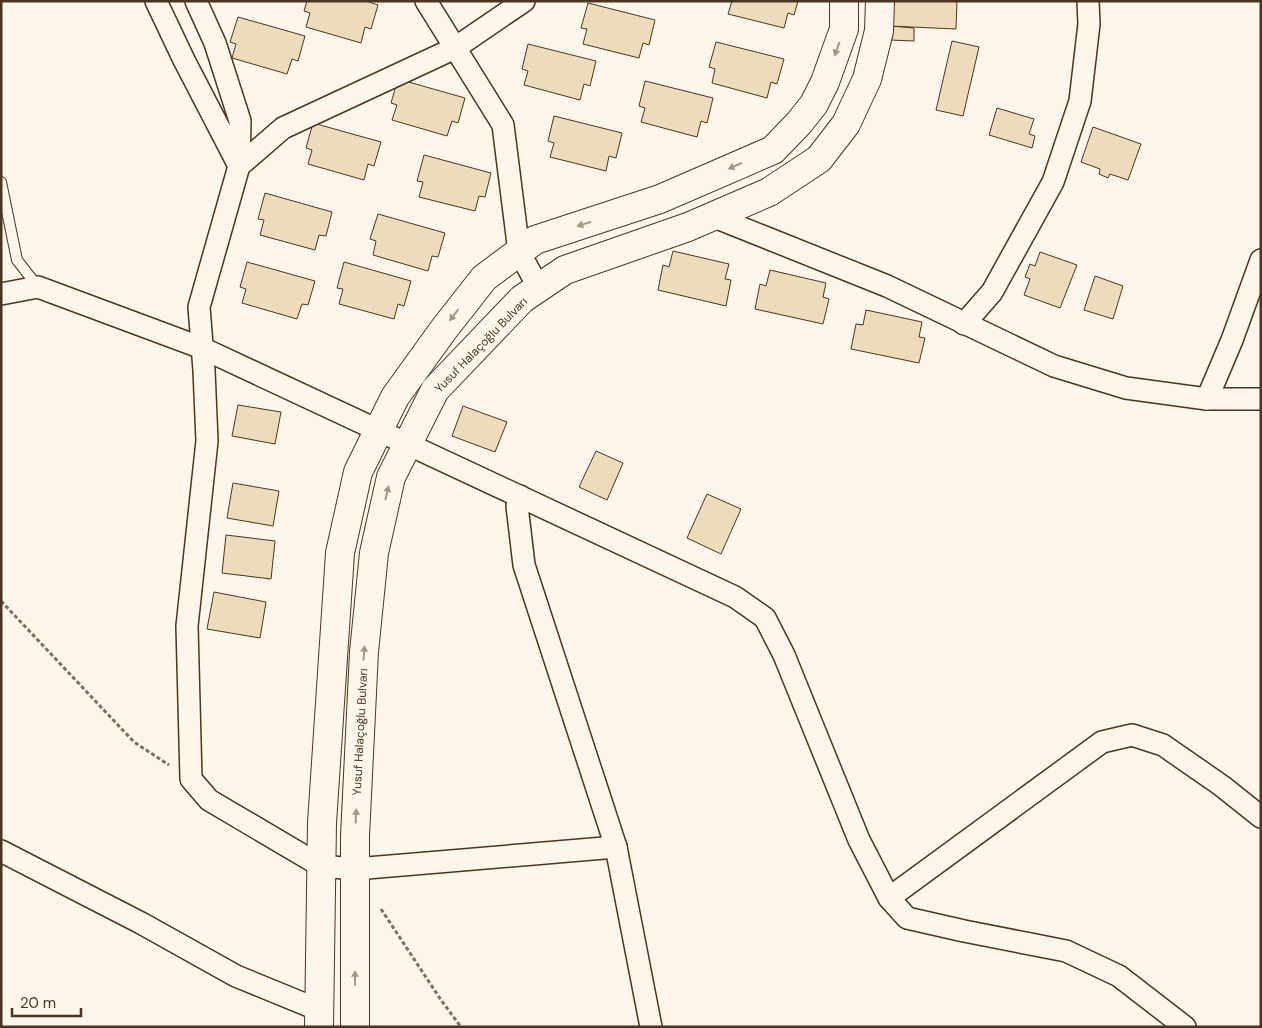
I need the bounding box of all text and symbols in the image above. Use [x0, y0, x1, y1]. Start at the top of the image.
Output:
one-way arrow [833, 42, 841, 57]
one-way arrow [728, 163, 742, 171]
one-way arrow [576, 221, 591, 228]
street label: Yusuf Halaçoğlu Bulvarı [431, 294, 531, 396]
one-way arrow [449, 308, 460, 321]
one-way arrow [383, 485, 391, 500]
one-way arrow [360, 645, 368, 661]
street label: Yusuf Halaçoğlu Bulvarı [349, 668, 371, 796]
one-way arrow [352, 807, 360, 823]
one-way arrow [351, 970, 359, 986]
scale bar [12, 986, 81, 1018]
text: 20 m [20, 993, 56, 1013]

